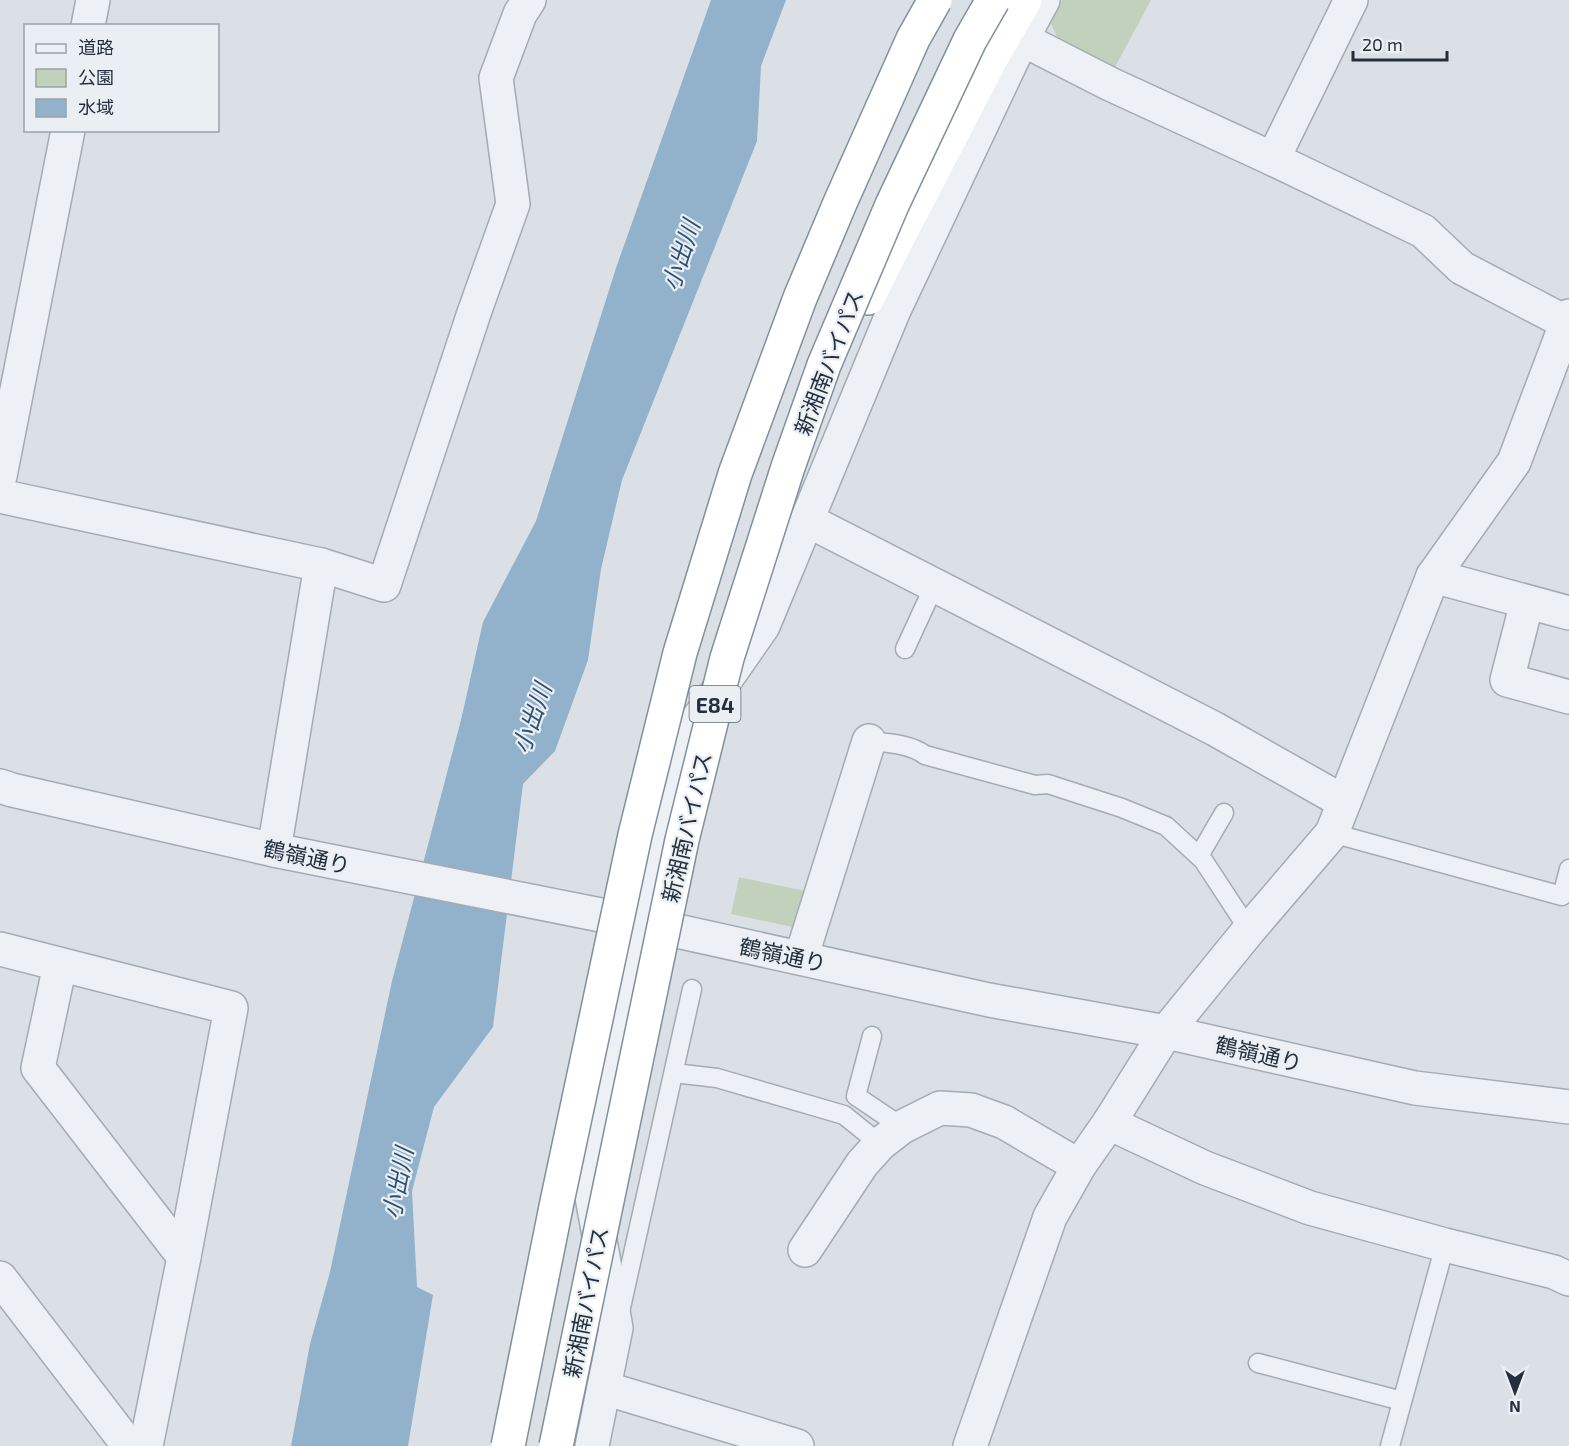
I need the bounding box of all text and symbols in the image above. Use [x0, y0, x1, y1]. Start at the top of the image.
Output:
legend [24, 24, 219, 132]
scale bar [1353, 24, 1448, 62]
text: 20 m [1362, 33, 1403, 55]
text: 道路 [78, 36, 114, 58]
text: 公園 [78, 66, 114, 88]
text: 水域 [78, 96, 114, 118]
water label: 小出川 [655, 213, 706, 294]
street label: 新湘南バイパス [788, 286, 868, 438]
water label: 小出川 [506, 676, 557, 757]
road number: E84 [690, 686, 740, 722]
street label: 新湘南バイパス [656, 749, 716, 905]
street label: 鶴嶺通り [261, 834, 353, 878]
street label: 鶴嶺通り [737, 932, 829, 976]
street label: 鶴嶺通り [1213, 1030, 1305, 1076]
water label: 小出川 [376, 1142, 419, 1221]
street label: 新湘南バイパス [558, 1224, 612, 1380]
north arrow [1485, 1362, 1545, 1422]
text: N [1509, 1398, 1521, 1417]

